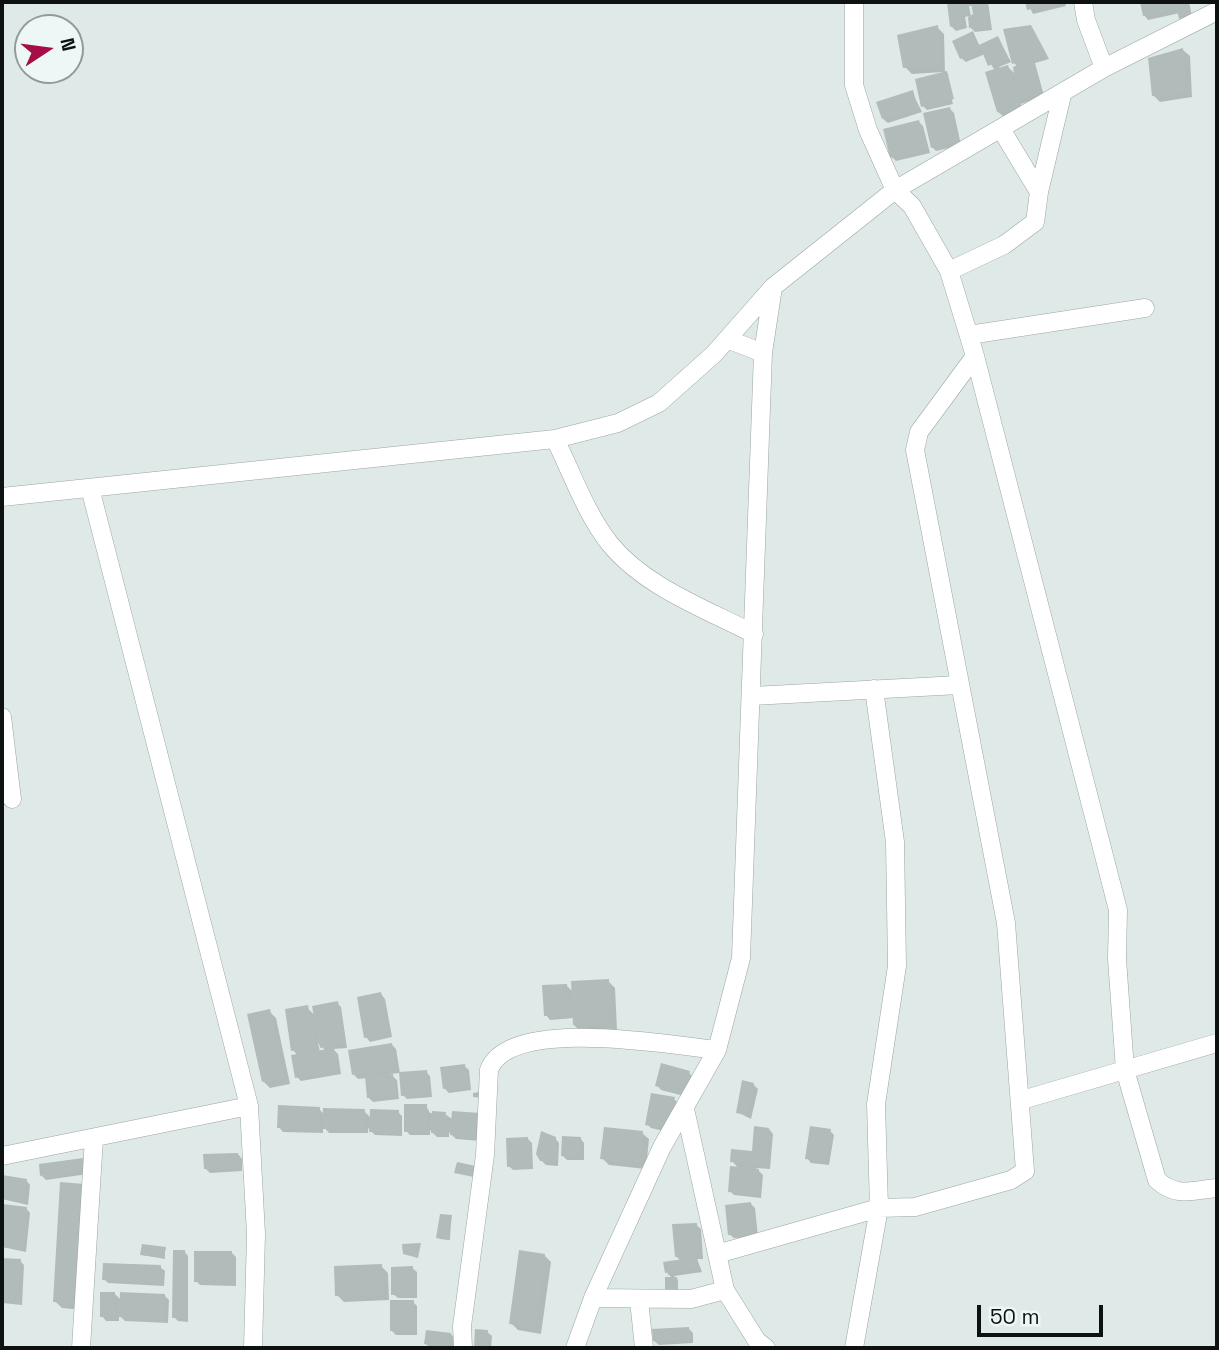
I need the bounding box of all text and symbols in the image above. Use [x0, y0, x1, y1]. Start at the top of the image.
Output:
north arrow [14, 14, 84, 84]
text: N [54, 36, 82, 54]
scale bar [981, 1290, 1107, 1334]
text: 50 m [990, 1303, 1040, 1330]

